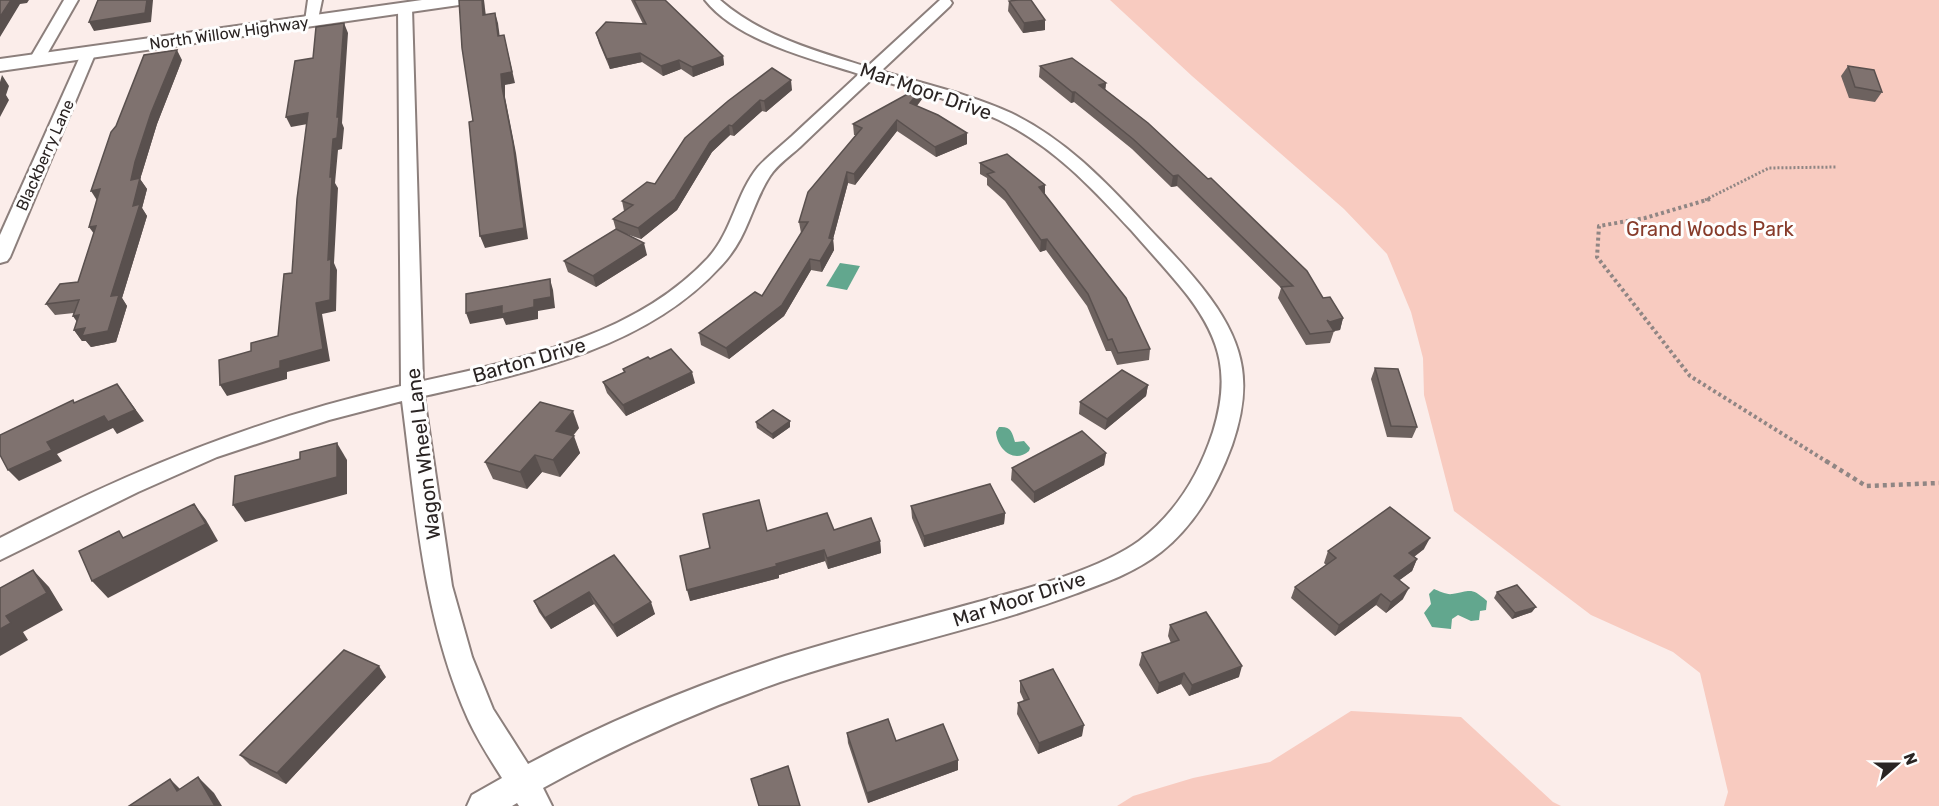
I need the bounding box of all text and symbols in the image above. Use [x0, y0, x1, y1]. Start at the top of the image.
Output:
street label: North Willow Highway [148, 12, 310, 54]
street label: Mar Moor Drive [857, 57, 995, 125]
street label: Blackberry Lane [12, 96, 78, 214]
park label: Grand Woods Park [1626, 217, 1795, 241]
street label: Barton Drive [470, 332, 588, 388]
street label: Wagon Wheel Lane [401, 367, 445, 541]
street label: Mar Moor Drive [950, 566, 1088, 632]
north arrow [1867, 734, 1927, 794]
text: N [1900, 750, 1921, 768]

